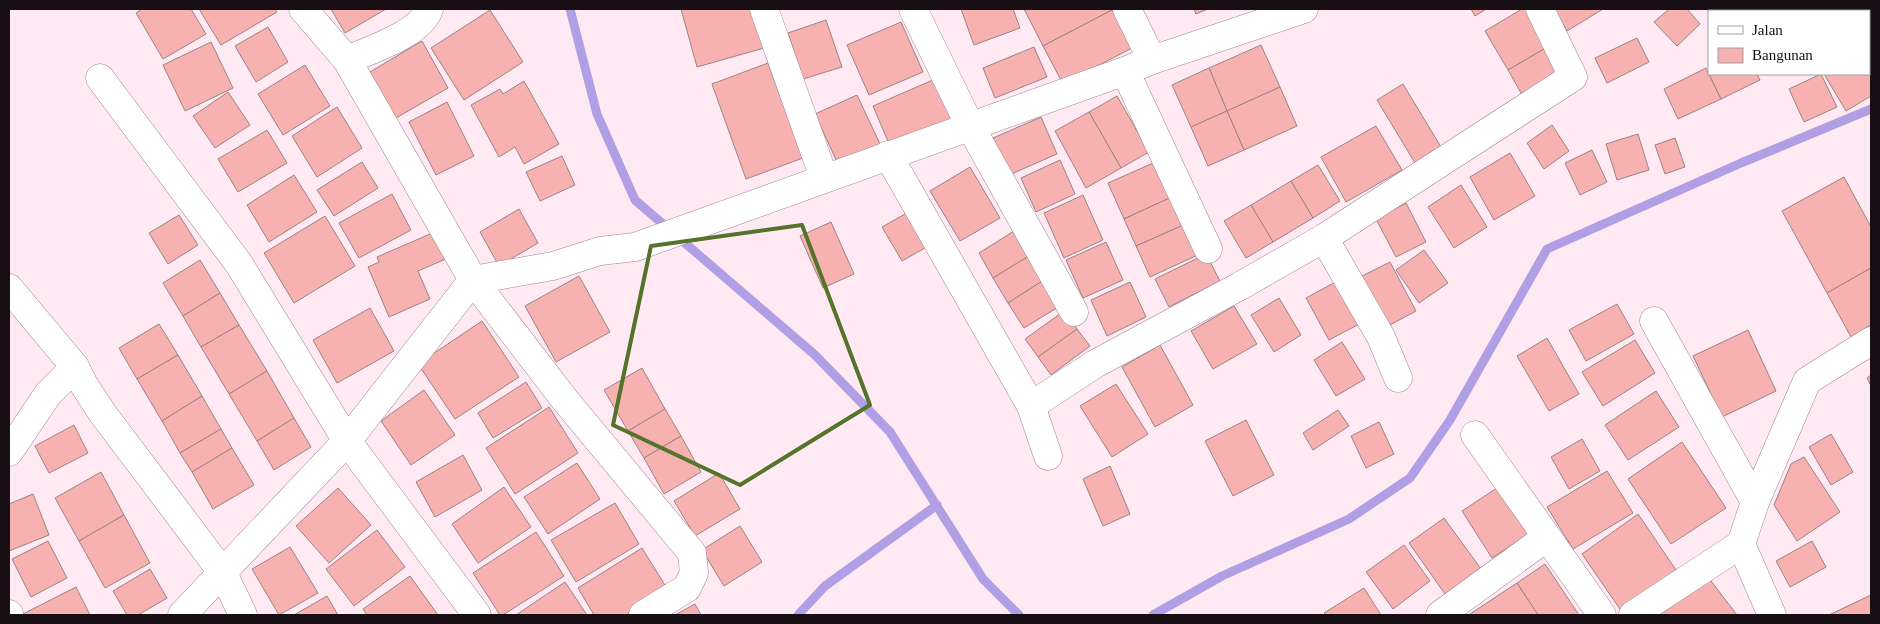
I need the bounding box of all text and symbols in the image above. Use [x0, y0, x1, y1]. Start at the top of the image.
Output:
legend [1708, 10, 1870, 75]
text: Jalan [1752, 22, 1783, 38]
text: Bangunan [1752, 47, 1813, 63]

